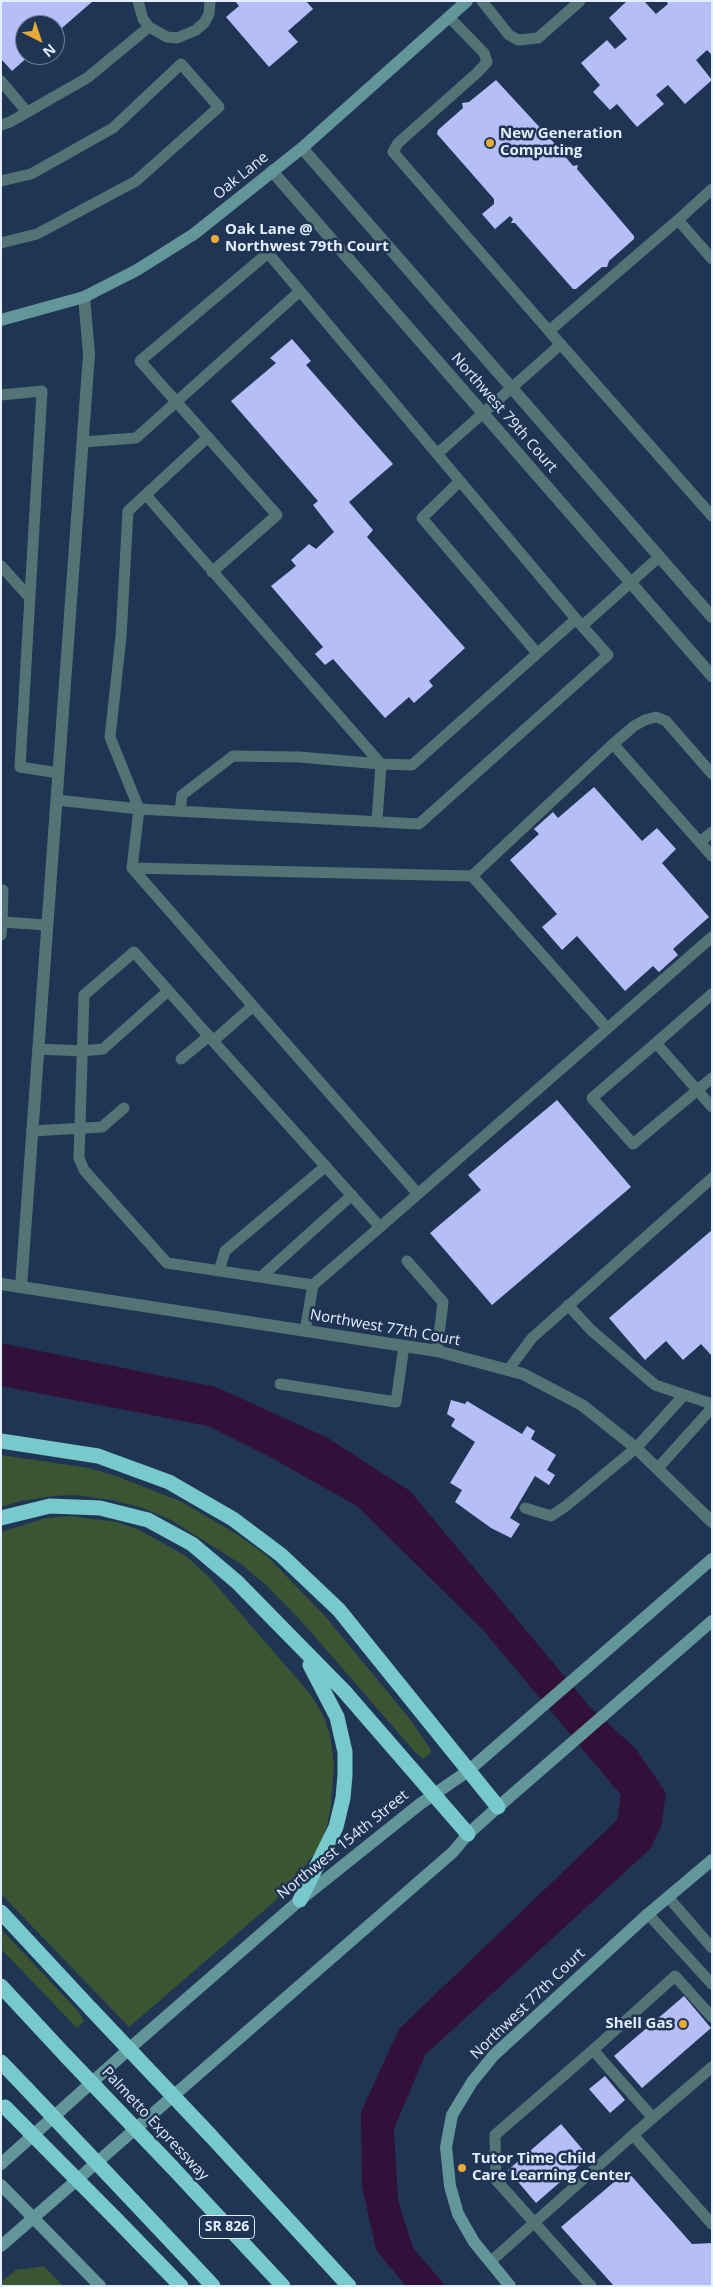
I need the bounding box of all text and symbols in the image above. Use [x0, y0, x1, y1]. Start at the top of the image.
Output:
north arrow [15, 15, 65, 65]
text: N [39, 40, 60, 62]
place label: New Generation Computing [500, 125, 622, 160]
marker: New Generation Computing [484, 137, 496, 149]
street label: Oak Lane [210, 148, 272, 204]
place label: Oak Lane @ Northwest 79th Court [225, 221, 389, 256]
marker: Oak Lane @ Northwest 79th Court [209, 233, 221, 245]
street label: Northwest 79th Court [447, 350, 561, 476]
street label: Northwest 77th Court [309, 1306, 461, 1350]
street label: Northwest 154th Street [274, 1787, 412, 1903]
street label: Northwest 77th Court [467, 1945, 589, 2063]
place label: Shell Gas [606, 2015, 673, 2033]
marker: Shell Gas [677, 2018, 689, 2030]
street label: Palmetto Expressway [98, 2063, 212, 2185]
place label: Tutor Time Child Care Learning Center [472, 2150, 631, 2185]
marker: Tutor Time Child Care Learning Center [456, 2162, 468, 2174]
road number: SR 826 [200, 2216, 254, 2238]

